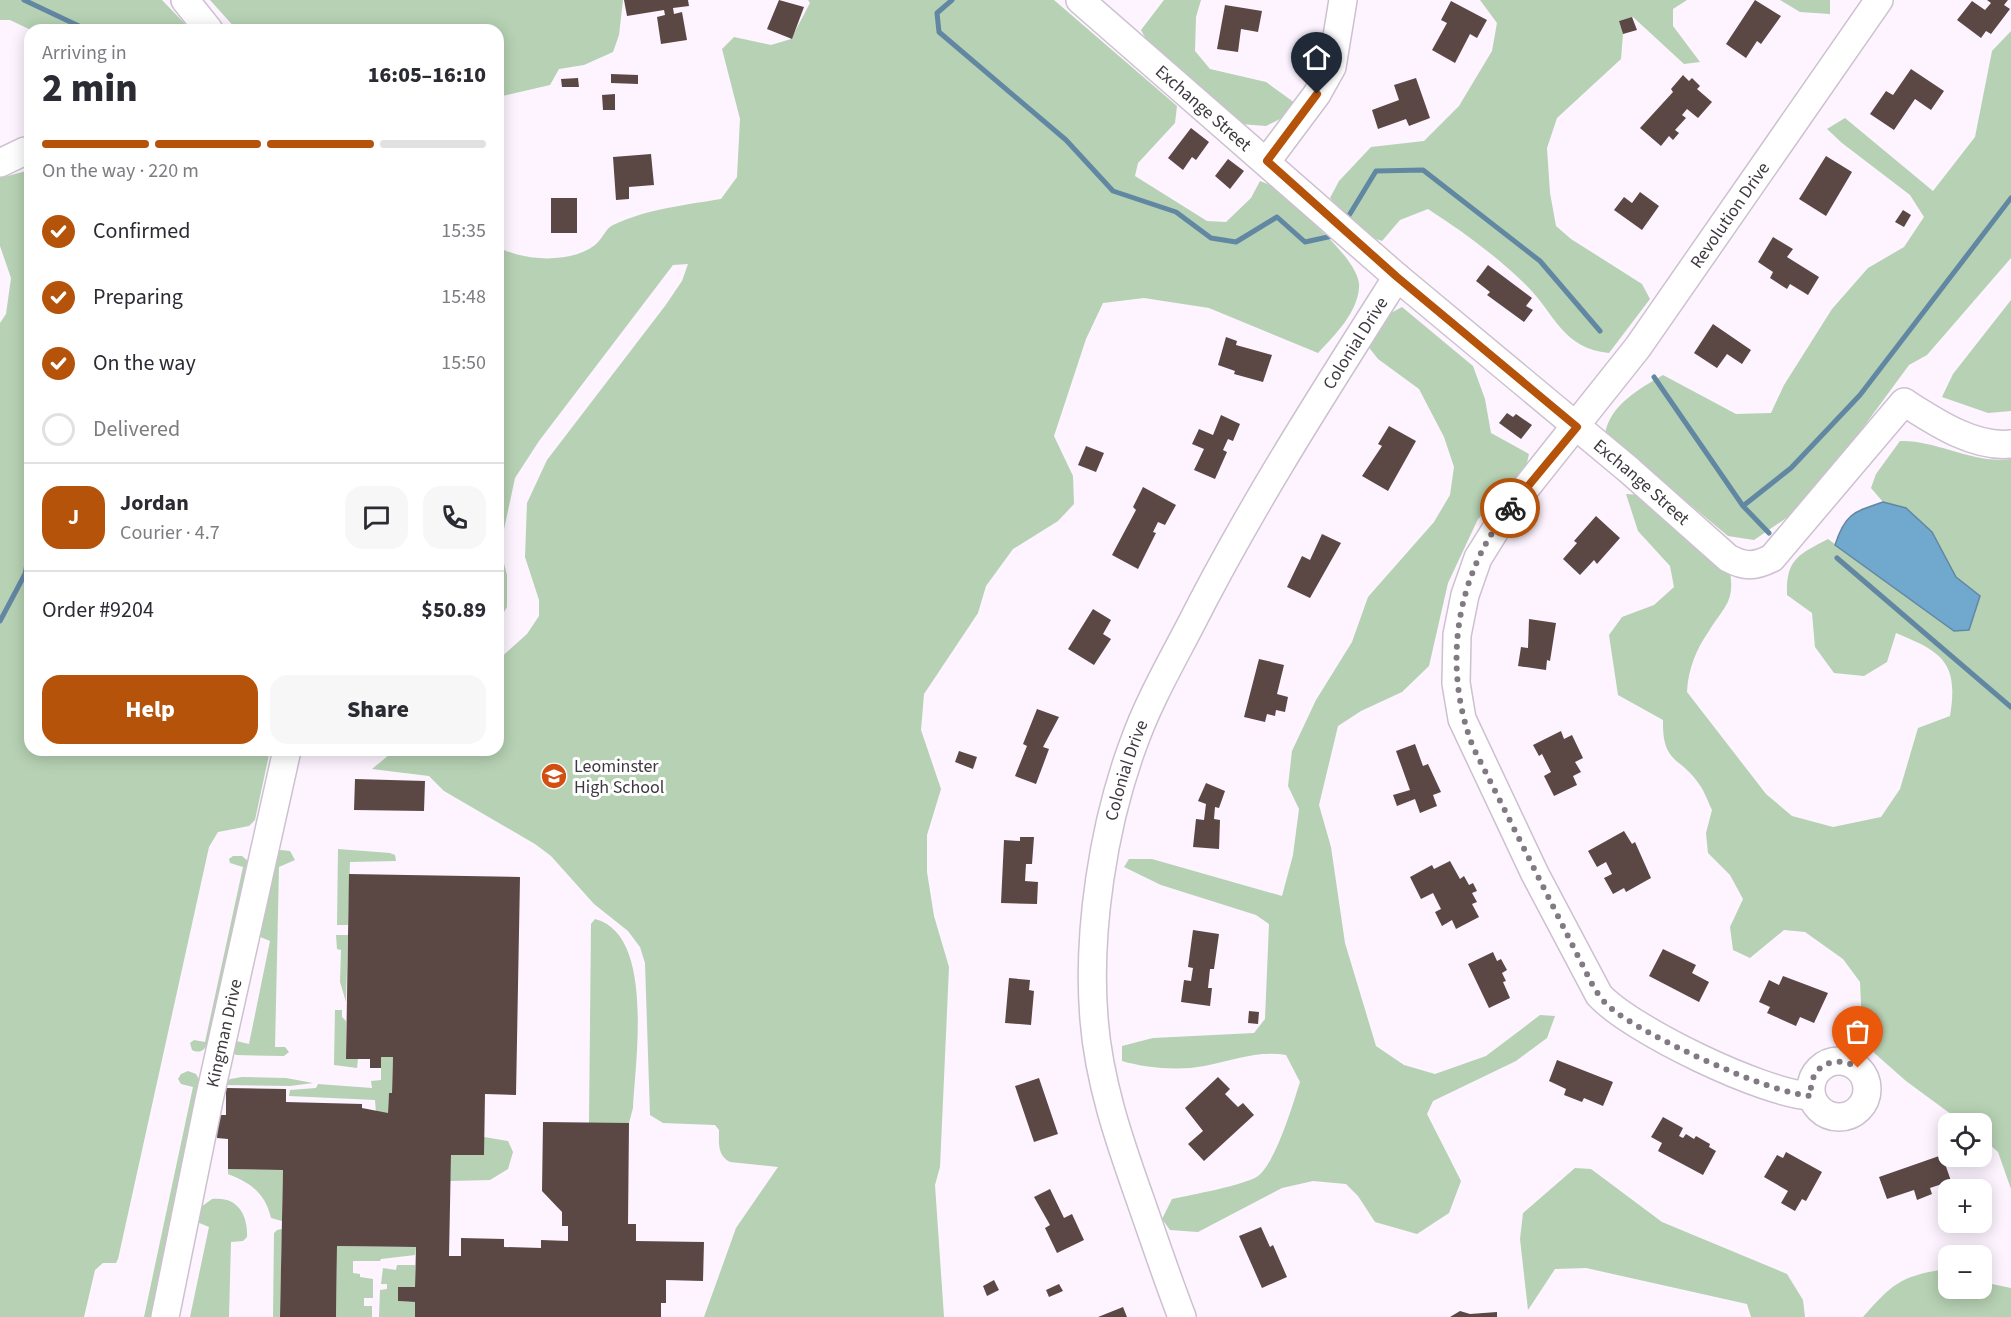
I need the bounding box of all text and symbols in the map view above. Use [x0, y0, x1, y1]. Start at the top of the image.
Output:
pin [1291, 32, 1342, 94]
text: Arriving in [42, 39, 127, 67]
icon: home [1300, 41, 1333, 74]
text: 16:05–16:10 [368, 59, 486, 91]
street label: Exchange Street [1150, 59, 1257, 157]
text: 2 min [42, 61, 138, 117]
text: On the way · 220 m [42, 157, 199, 185]
street label: Revolution Drive [1684, 157, 1775, 273]
icon: check [42, 215, 75, 248]
text: Confirmed [93, 215, 190, 247]
text: 15:35 [441, 217, 486, 245]
icon: check [42, 281, 75, 314]
text: Preparing [93, 281, 183, 313]
text: 15:48 [441, 283, 486, 311]
street label: Colonial Drive [1316, 292, 1394, 394]
icon: check [42, 347, 75, 380]
text: On the way [93, 347, 196, 379]
text: 15:50 [441, 349, 486, 377]
text: Delivered [93, 413, 180, 445]
street label: Exchange Street [1588, 433, 1695, 531]
courier [1480, 478, 1540, 538]
button: chat [345, 486, 408, 549]
button: phone [423, 486, 486, 549]
text: Jordan [120, 487, 189, 519]
icon: bike [1494, 492, 1527, 525]
text: J [68, 501, 79, 533]
text: Courier · 4.7 [120, 519, 220, 547]
text: Order #9204 [42, 594, 154, 626]
text: $50.89 [421, 594, 486, 626]
button: Help [42, 675, 258, 744]
button: Share [270, 675, 486, 744]
street label: Colonial Drive [1099, 716, 1154, 823]
place label: Leominster High School [574, 754, 664, 800]
school or university icon: Leominster High School [539, 761, 569, 791]
street label: Kingman Drive [200, 976, 248, 1090]
pin [1832, 1006, 1883, 1068]
icon: bag [1841, 1015, 1874, 1048]
map controls [1938, 1113, 1992, 1299]
button: locate [1938, 1113, 1992, 1167]
button: + [1938, 1179, 1992, 1233]
button: − [1938, 1245, 1992, 1299]

